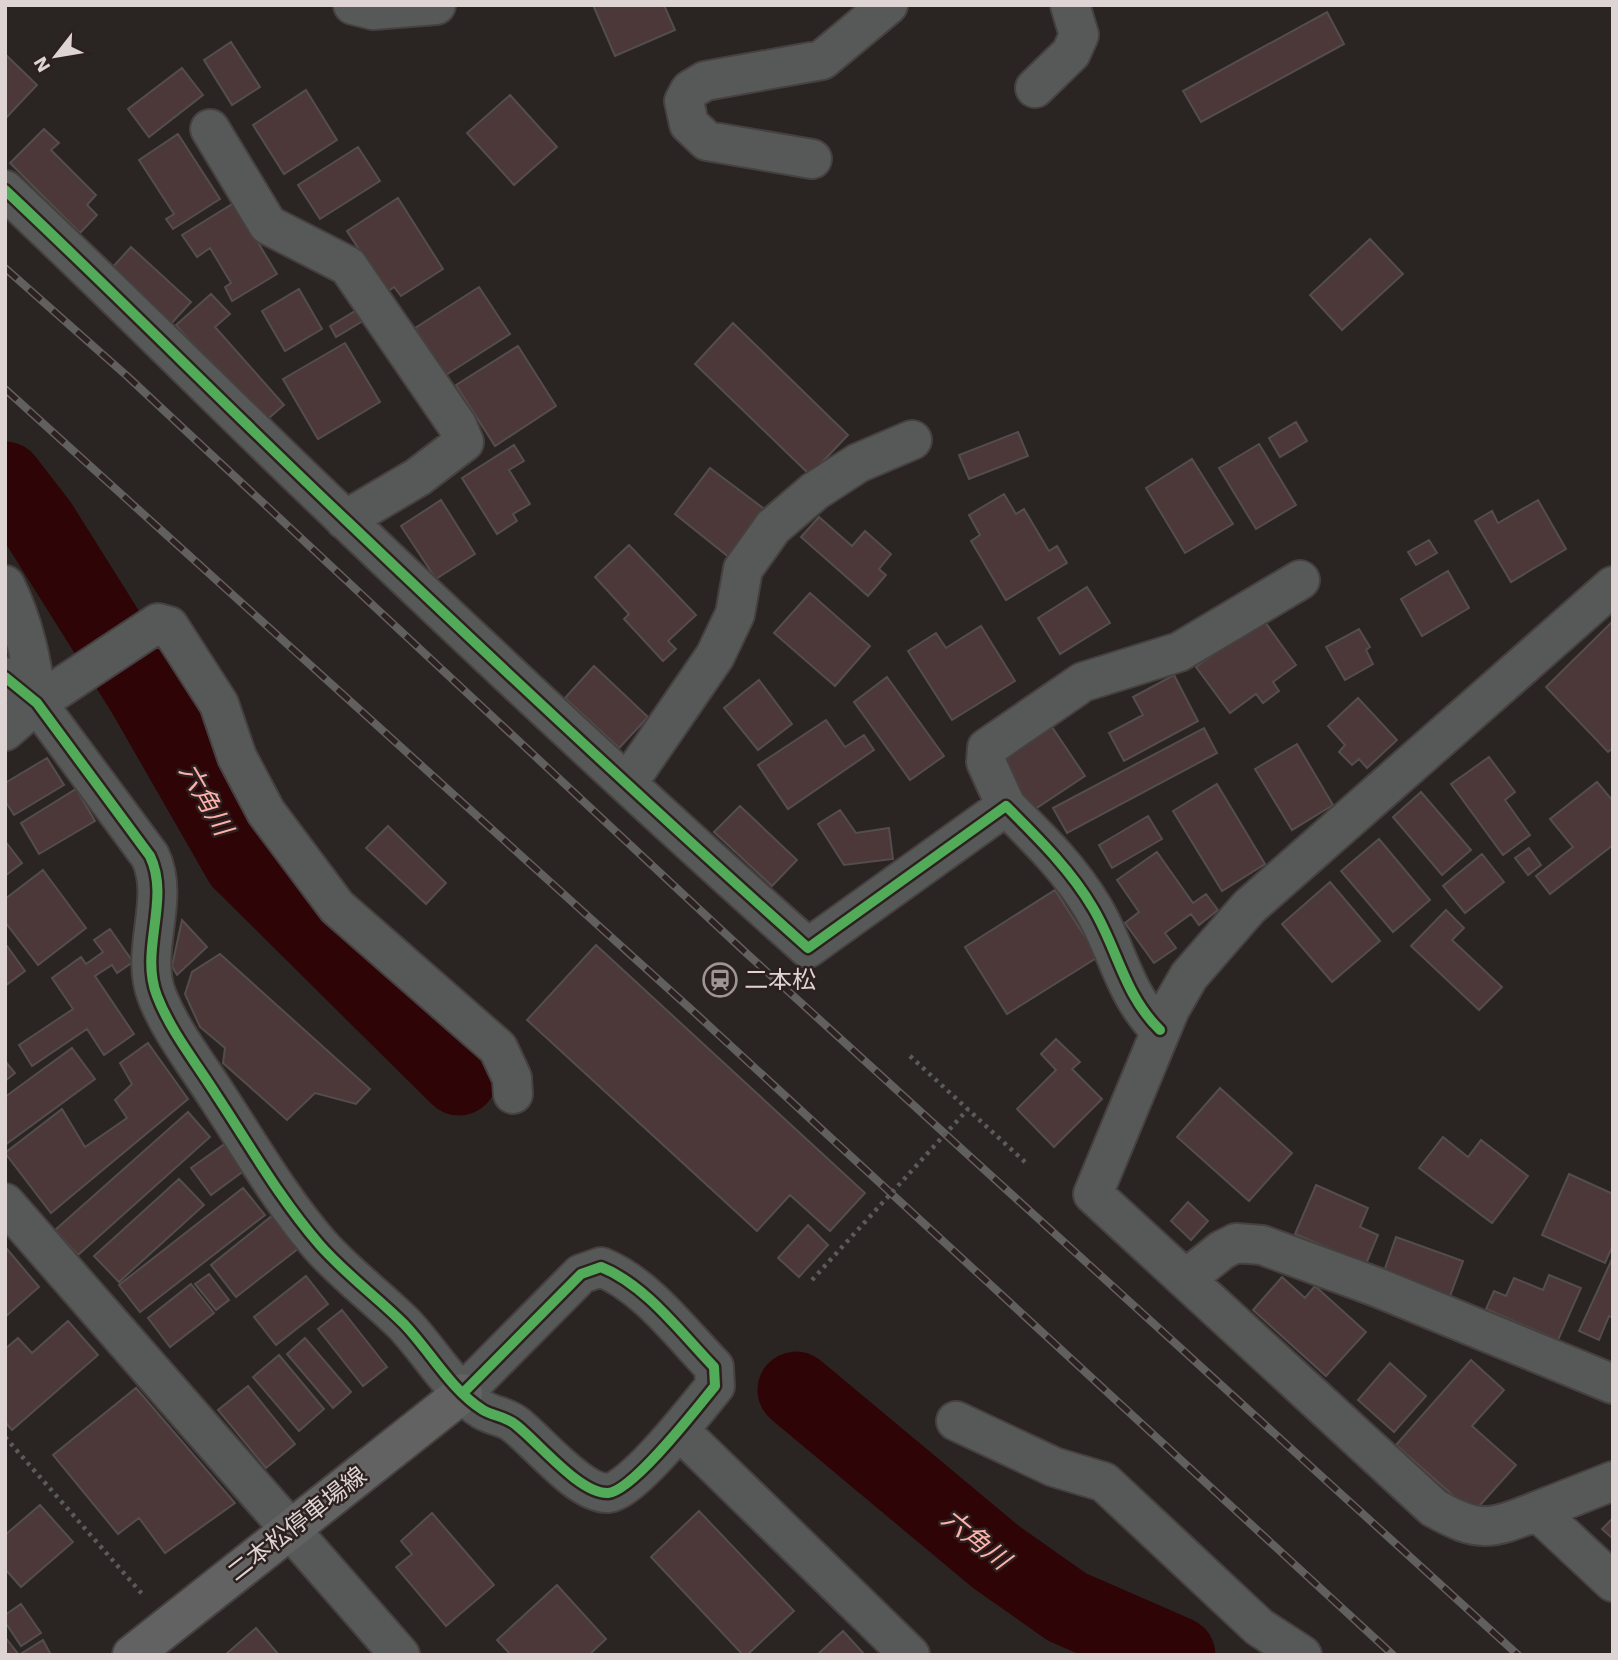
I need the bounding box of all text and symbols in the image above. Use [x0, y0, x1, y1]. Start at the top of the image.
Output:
north arrow [21, 21, 91, 91]
text: N [28, 53, 55, 76]
water label: 六角川 [174, 758, 240, 843]
station icon: 二本松 [701, 961, 739, 999]
place label: 二本松 [744, 966, 816, 994]
street label: 二本松停車場線 [222, 1461, 372, 1587]
water label: 六角川 [936, 1503, 1018, 1577]

